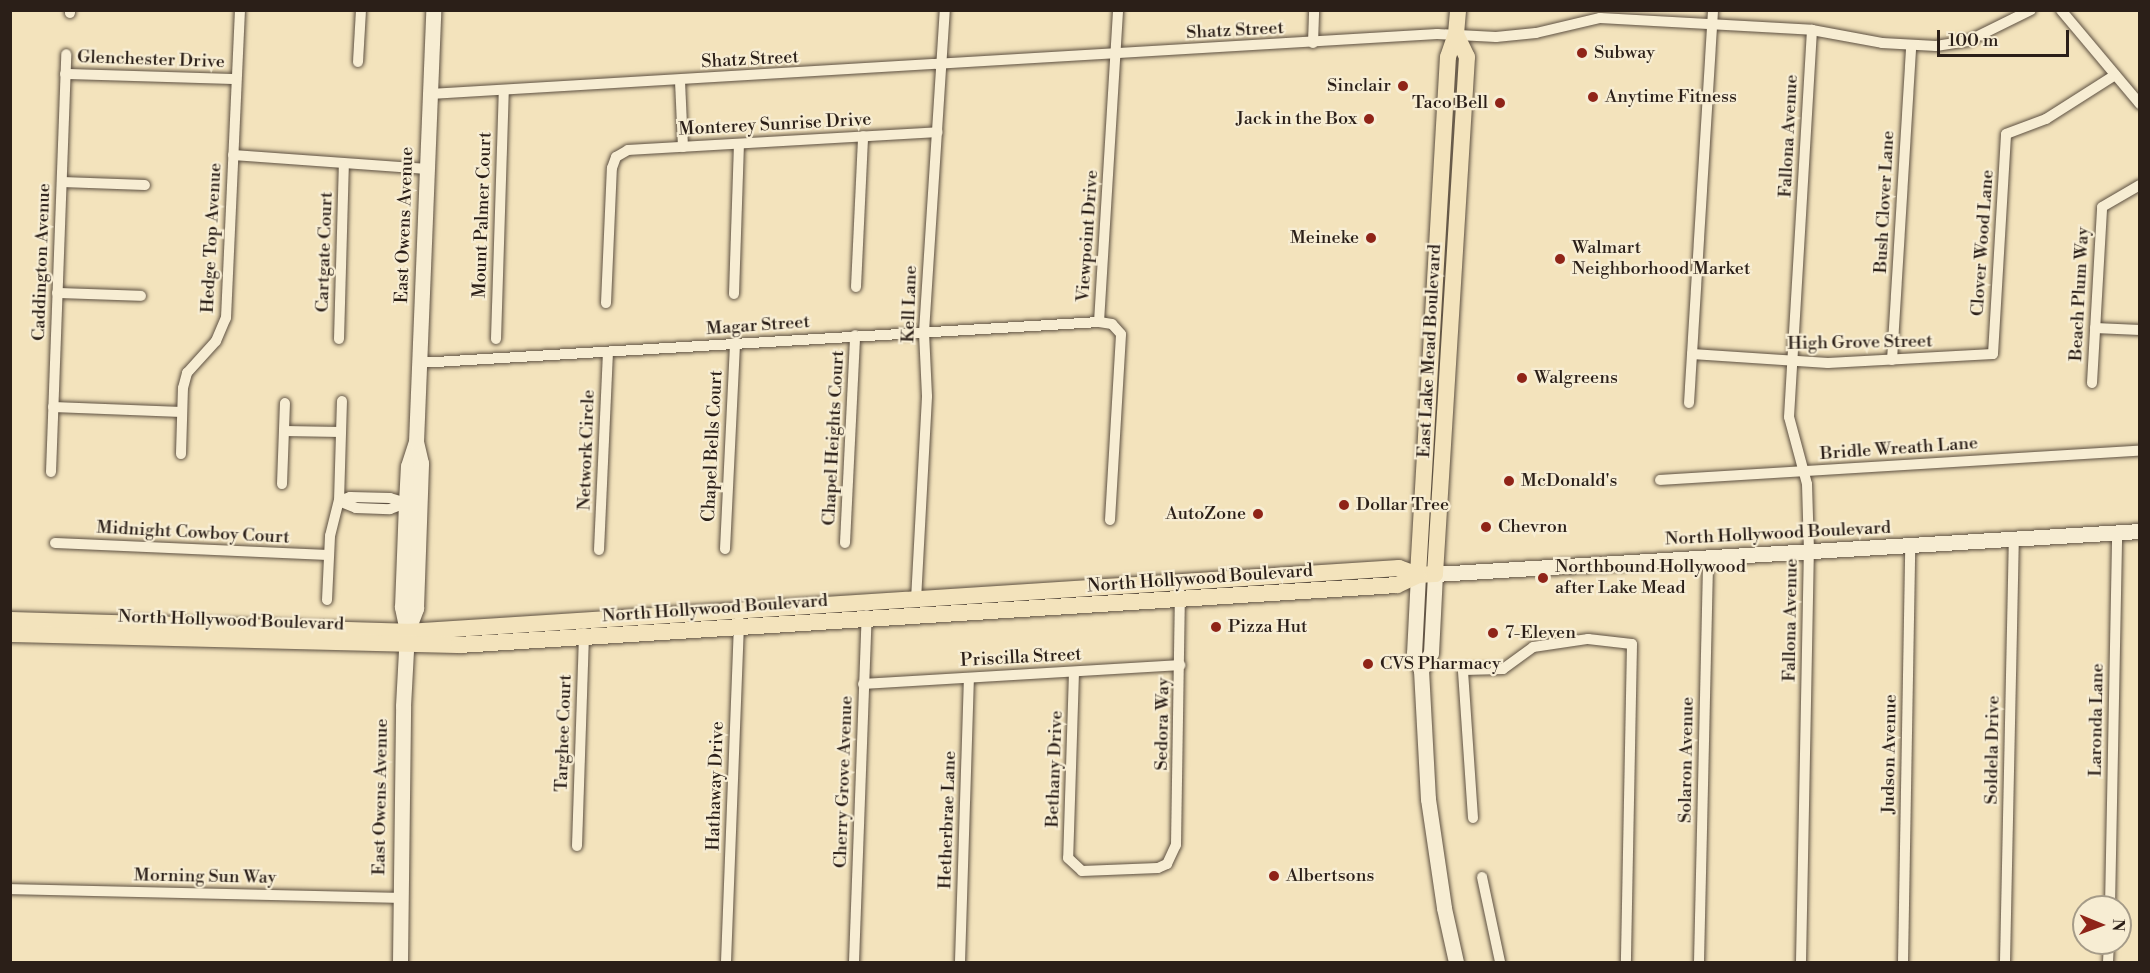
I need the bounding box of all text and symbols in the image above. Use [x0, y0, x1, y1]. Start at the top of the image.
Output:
street label: Shatz Street [1186, 18, 1284, 44]
scale bar [1940, 18, 2072, 56]
text: 100 m [1948, 29, 1999, 52]
place label: Subway [1594, 42, 1655, 64]
marker: Subway [1575, 46, 1589, 60]
street label: Glenchester Drive [77, 47, 225, 73]
street label: Shatz Street [701, 47, 799, 73]
street label: Fallona Avenue [1775, 74, 1803, 198]
place label: Sinclair [1327, 75, 1391, 97]
marker: Sinclair [1396, 79, 1410, 93]
place label: Anytime Fitness [1605, 86, 1737, 108]
marker: Anytime Fitness [1586, 90, 1600, 104]
place label: Taco Bell [1412, 92, 1488, 114]
marker: Taco Bell [1493, 96, 1507, 110]
place label: Jack in the Box [1236, 108, 1357, 130]
street label: Monterey Sunrise Drive [678, 109, 872, 141]
marker: Jack in the Box [1362, 112, 1376, 126]
street label: Bush Clover Lane [1870, 130, 1900, 274]
street label: Mount Palmer Court [469, 131, 497, 299]
street label: East Owens Avenue [391, 146, 419, 304]
street label: Hedge Top Avenue [197, 162, 227, 314]
street label: Viewpoint Drive [1073, 169, 1103, 303]
street label: Clover Wood Lane [1967, 169, 1999, 317]
street label: Caddington Avenue [28, 183, 56, 341]
street label: Cartgate Court [312, 191, 338, 313]
street label: Beach Plum Way [2066, 226, 2094, 362]
place label: Meineke [1290, 227, 1359, 249]
marker: Meineke [1364, 231, 1378, 245]
place label: Walmart Neighborhood Market [1572, 238, 1750, 280]
street label: East Lake Mead Boulevard [1414, 244, 1446, 458]
marker: Walmart Neighborhood Market [1553, 252, 1567, 266]
street label: Kell Lane [898, 265, 922, 343]
street label: Magar Street [705, 312, 811, 340]
street label: High Grove Street [1787, 331, 1933, 355]
street label: Chapel Heights Court [819, 350, 849, 526]
place label: Walgreens [1534, 367, 1618, 389]
street label: Chapel Bells Court [698, 369, 728, 523]
marker: Walgreens [1515, 371, 1529, 385]
street label: Network Circle [574, 389, 600, 511]
street label: Bridle Wreath Lane [1819, 433, 1979, 465]
place label: McDonald's [1521, 470, 1617, 492]
marker: McDonald's [1502, 474, 1516, 488]
place label: Dollar Tree [1356, 494, 1449, 516]
marker: Dollar Tree [1337, 498, 1351, 512]
place label: AutoZone [1166, 503, 1246, 525]
marker: AutoZone [1251, 507, 1265, 521]
place label: Chevron [1498, 516, 1567, 538]
street label: Midnight Cowboy Court [96, 517, 290, 549]
street label: North Hollywood Boulevard [1664, 517, 1892, 551]
marker: Chevron [1479, 520, 1493, 534]
place label: Northbound Hollywood after Lake Mead [1555, 557, 1746, 600]
street label: Fallona Avenue [1779, 558, 1803, 682]
street label: North Hollywood Boulevard [1086, 560, 1314, 598]
marker: Northbound Hollywood after Lake Mead [1536, 571, 1550, 585]
street label: North Hollywood Boulevard [601, 590, 829, 628]
street label: North Hollywood Boulevard [118, 606, 344, 636]
place label: Pizza Hut [1228, 616, 1307, 638]
marker: Pizza Hut [1209, 620, 1223, 634]
place label: 7-Eleven [1505, 622, 1576, 644]
marker: 7-Eleven [1486, 626, 1500, 640]
street label: Priscilla Street [960, 644, 1082, 672]
place label: CVS Pharmacy [1380, 653, 1501, 675]
marker: CVS Pharmacy [1361, 657, 1375, 671]
street label: Laronda Lane [2085, 663, 2109, 777]
street label: Targhee Court [551, 674, 577, 792]
street label: Sedora Way [1151, 677, 1175, 771]
street label: Judson Avenue [1878, 694, 1902, 814]
street label: Cherry Grove Avenue [830, 695, 858, 869]
street label: Soldela Drive [1981, 695, 2005, 805]
street label: Solaron Avenue [1675, 697, 1699, 823]
street label: Bethany Drive [1042, 710, 1068, 828]
street label: East Owens Avenue [369, 718, 393, 876]
street label: Hathaway Drive [703, 721, 729, 851]
street label: Hetherbrae Lane [935, 751, 961, 889]
street label: Morning Sun Way [134, 865, 276, 889]
place label: Albertsons [1286, 865, 1374, 887]
marker: Albertsons [1267, 869, 1281, 883]
north arrow [2072, 895, 2132, 955]
text: N [2108, 919, 2128, 932]

